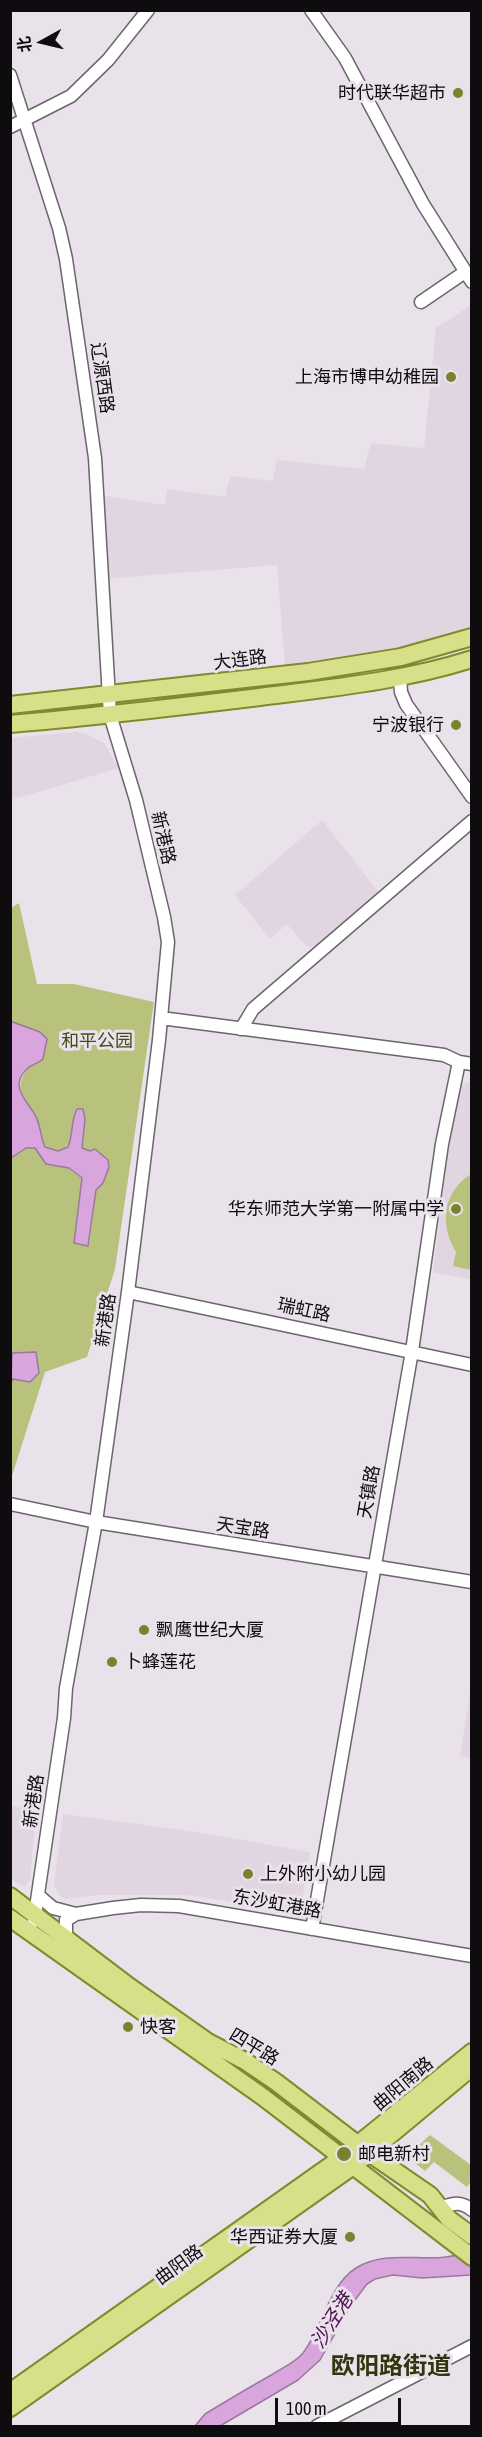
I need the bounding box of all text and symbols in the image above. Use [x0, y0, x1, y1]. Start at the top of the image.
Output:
north arrow [12, 12, 72, 72]
text: 北 [14, 35, 34, 54]
place label: 时代联华超市 [338, 82, 446, 104]
marker: 时代联华超市 [451, 86, 465, 100]
street label: 辽源西路 [86, 341, 118, 415]
place label: 上海市博申幼稚园 [295, 366, 439, 388]
marker: 上海市博申幼稚园 [444, 370, 458, 384]
street label: 大连路 [212, 646, 268, 674]
place label: 宁波银行 [372, 714, 444, 736]
marker: 宁波银行 [449, 718, 463, 732]
street label: 新港路 [146, 809, 180, 867]
park label: 和平公园 [61, 1030, 133, 1052]
place label: 华东师范大学第一附属中学 [228, 1198, 444, 1220]
marker: 华东师范大学第一附属中学 [449, 1202, 463, 1216]
street label: 新港路 [92, 1292, 120, 1348]
street label: 瑞虹路 [275, 1294, 333, 1326]
street label: 天镇路 [354, 1464, 384, 1520]
street label: 天宝路 [215, 1513, 271, 1543]
place label: 飘鹰世纪大厦 [156, 1619, 264, 1641]
marker: 飘鹰世纪大厦 [137, 1623, 151, 1637]
place label: 卜蜂莲花 [124, 1651, 196, 1673]
marker: 卜蜂莲花 [105, 1655, 119, 1669]
street label: 新港路 [20, 1773, 48, 1829]
place label: 上外附小幼儿园 [260, 1863, 386, 1885]
marker: 上外附小幼儿园 [241, 1867, 255, 1881]
street label: 东沙虹港路 [231, 1886, 323, 1922]
place label: 快客 [140, 2016, 176, 2038]
marker: 快客 [121, 2020, 135, 2034]
street label: 四平路 [225, 2024, 283, 2070]
street label: 曲阳南路 [368, 2053, 438, 2115]
place label: 邮电新村 [358, 2143, 430, 2165]
marker: 邮电新村 [335, 2145, 353, 2163]
place label: 华西证券大厦 [230, 2226, 338, 2248]
marker: 华西证券大厦 [343, 2230, 357, 2244]
street label: 曲阳路 [151, 2240, 207, 2290]
water label: 沙泾港 [306, 2289, 358, 2353]
district label: 欧阳路街道 [331, 2352, 451, 2380]
scale bar [278, 2386, 404, 2424]
text: 100 m [286, 2398, 327, 2419]

